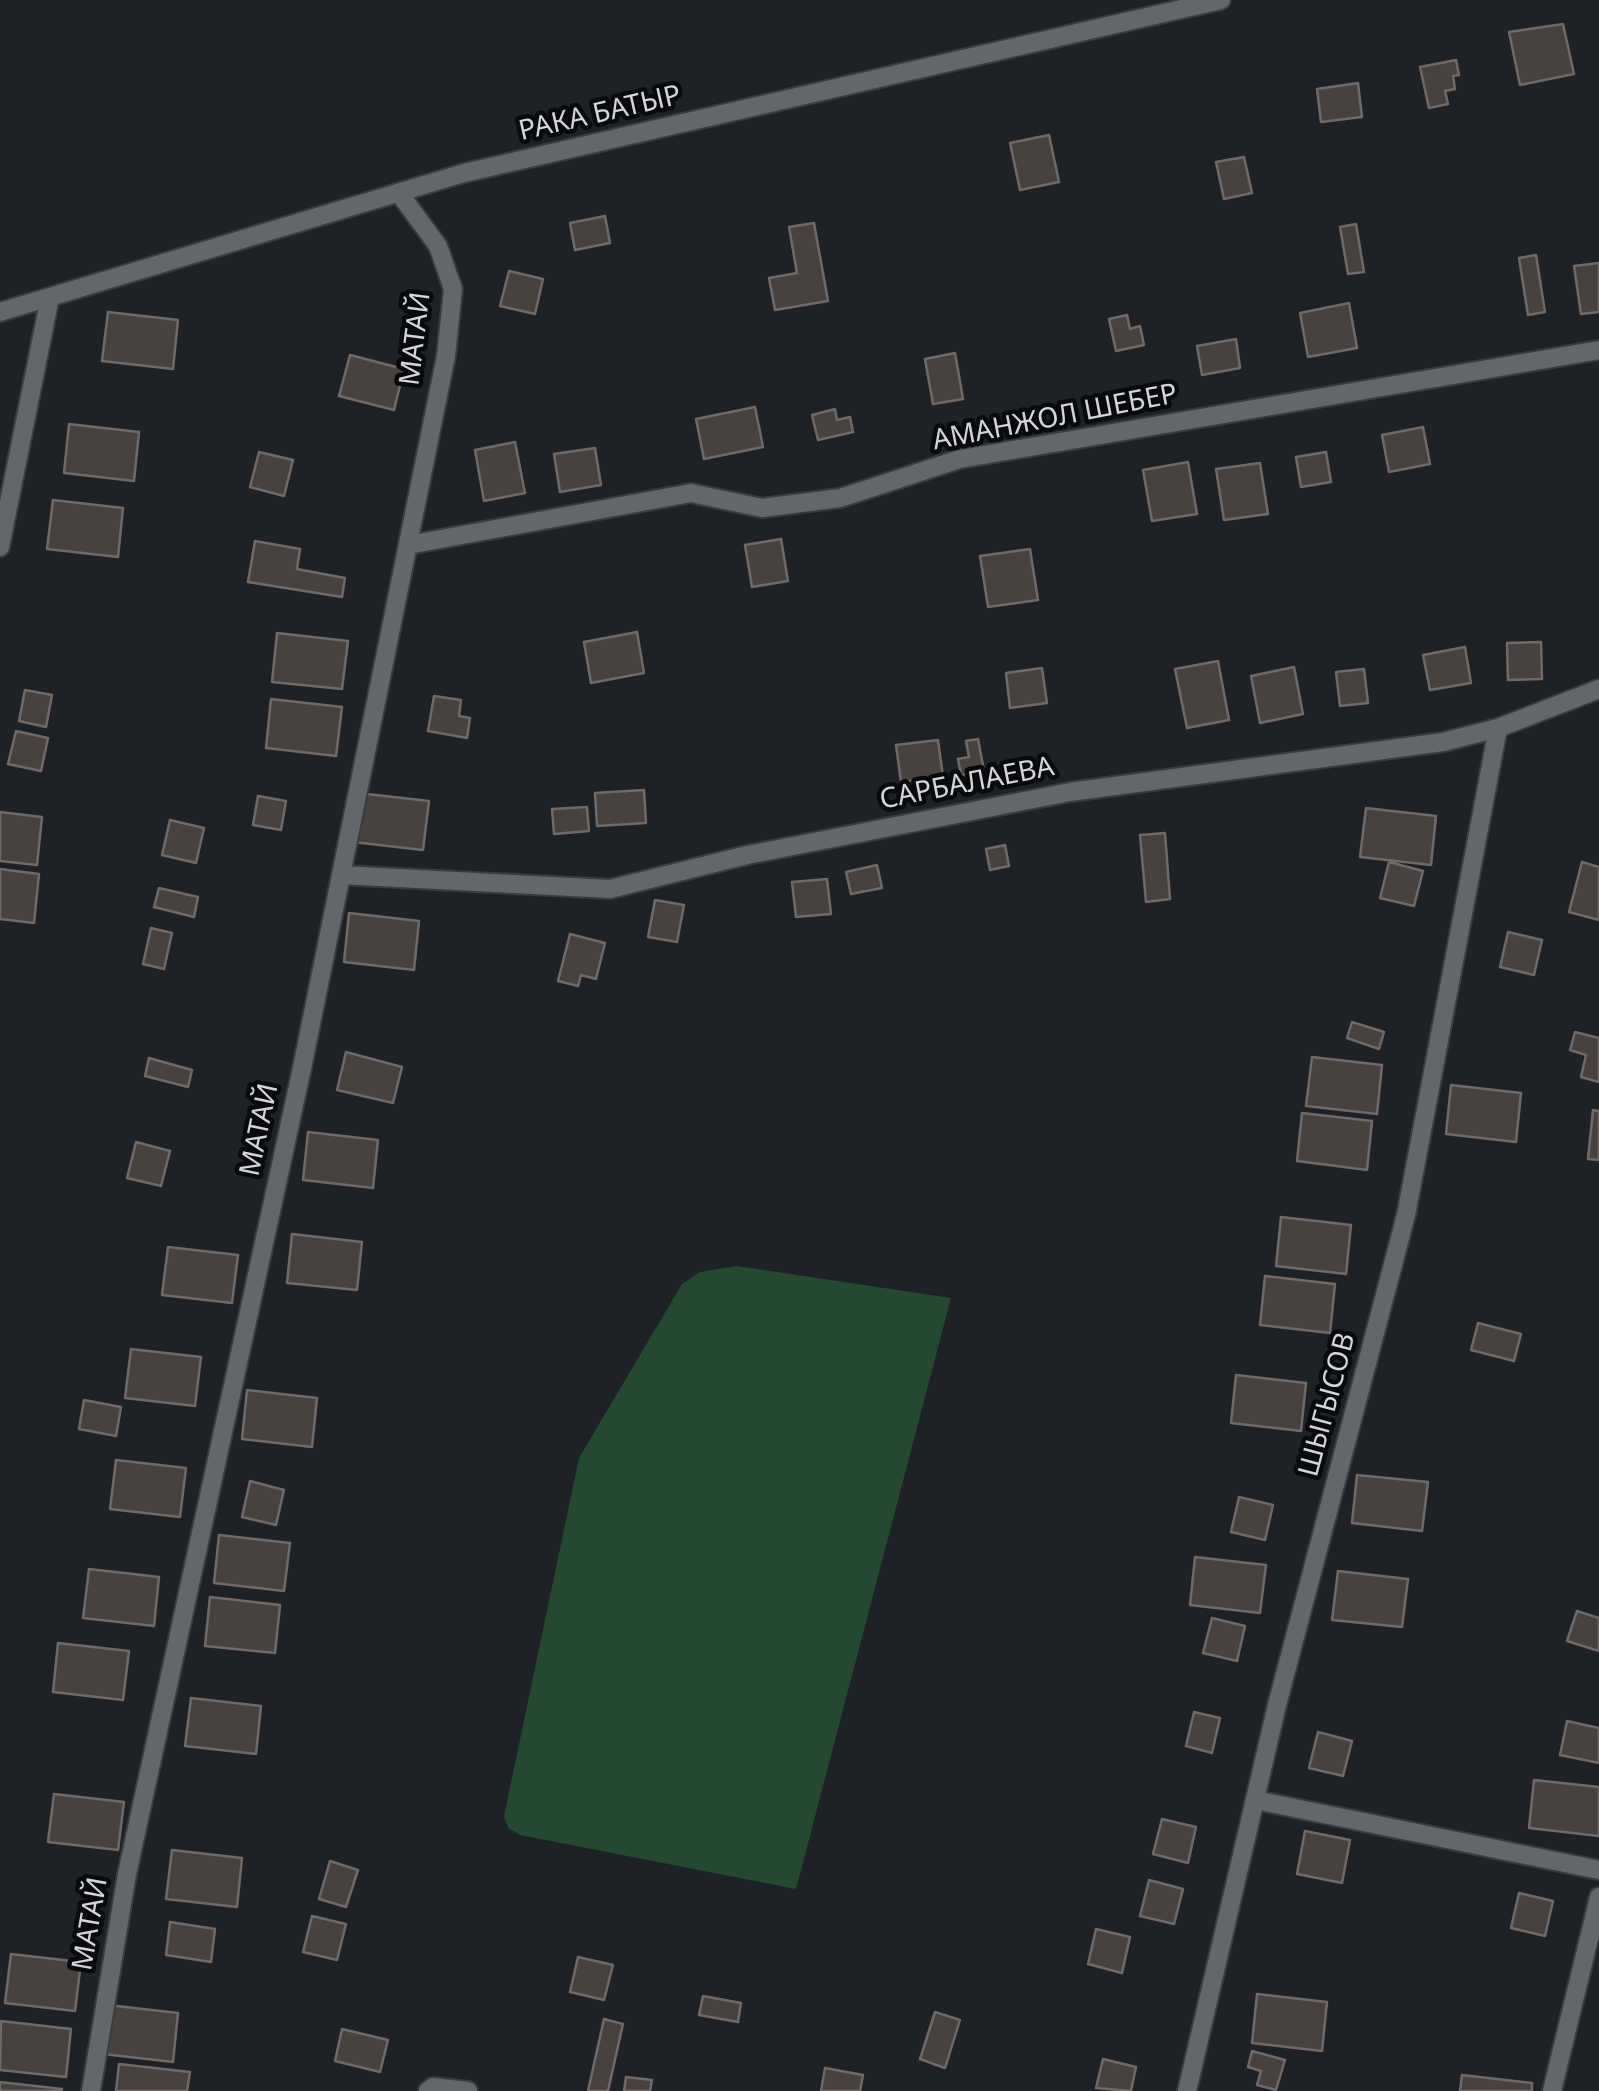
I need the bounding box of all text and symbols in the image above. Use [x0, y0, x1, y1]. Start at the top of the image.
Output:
street label: РАКА БАТЫР [516, 79, 684, 149]
street label: МАТАЙ [394, 290, 438, 388]
street label: АМАНЖОЛ ШЕБЕР [930, 378, 1180, 458]
street label: САРБАЛАЕВА [877, 751, 1057, 817]
street label: МАТАЙ [234, 1081, 286, 1179]
street label: ШЫГЫСОВ [1293, 1329, 1363, 1481]
street label: МАТАЙ [66, 1875, 116, 1973]

